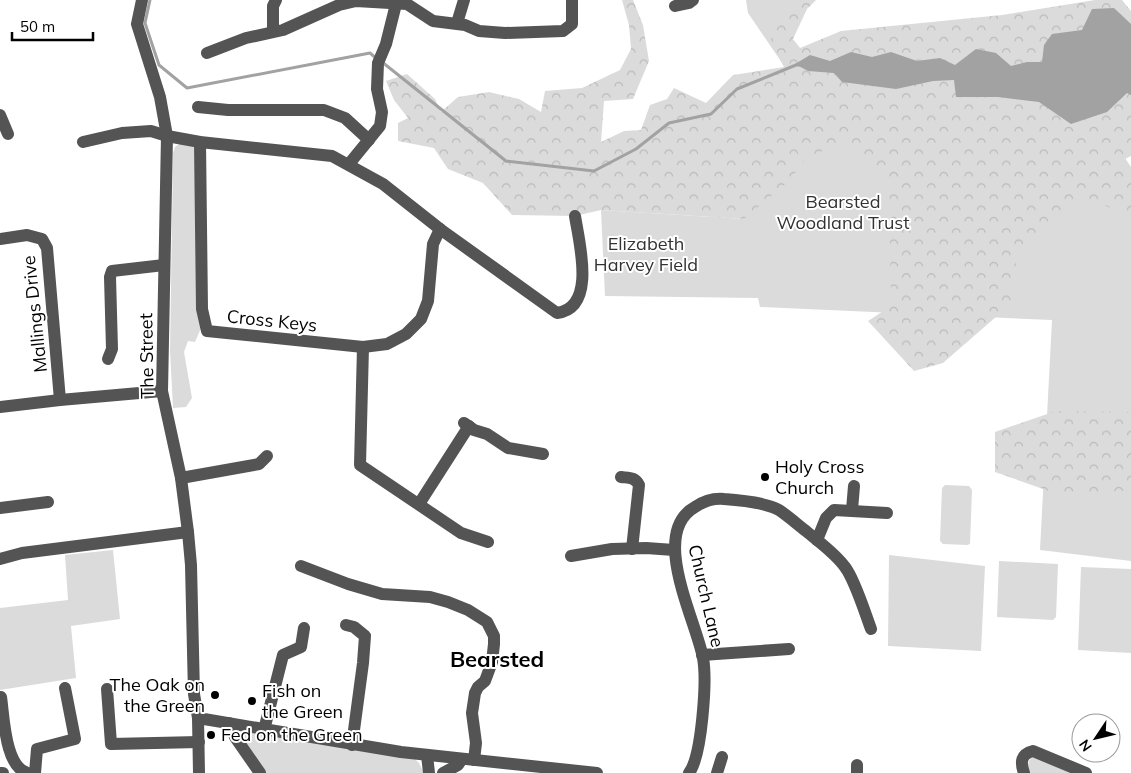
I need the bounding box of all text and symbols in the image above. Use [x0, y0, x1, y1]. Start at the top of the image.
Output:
scale bar [12, 10, 94, 42]
text: 50 m [20, 17, 55, 36]
park label: Bearsted Woodland Trust [777, 190, 910, 234]
park label: Elizabeth Harvey Field [594, 232, 698, 276]
street label: Mallings Drive [17, 254, 52, 374]
street label: Cross Keys [226, 304, 318, 337]
street label: The Street [134, 313, 159, 399]
place label: Holy Cross Church [775, 455, 865, 499]
marker: Holy Cross Church [759, 471, 771, 483]
street label: Church Lane [683, 542, 729, 650]
district label: Bearsted [450, 645, 544, 673]
place label: The Oak on the Green [110, 673, 205, 717]
place label: Fish on the Green [262, 679, 343, 723]
marker: The Oak on the Green [209, 689, 221, 701]
marker: Fish on the Green [246, 695, 258, 707]
north arrow [1071, 713, 1121, 763]
place label: Fed on the Green [221, 723, 363, 746]
marker: Fed on the Green [205, 729, 217, 741]
text: N [1075, 736, 1096, 755]

